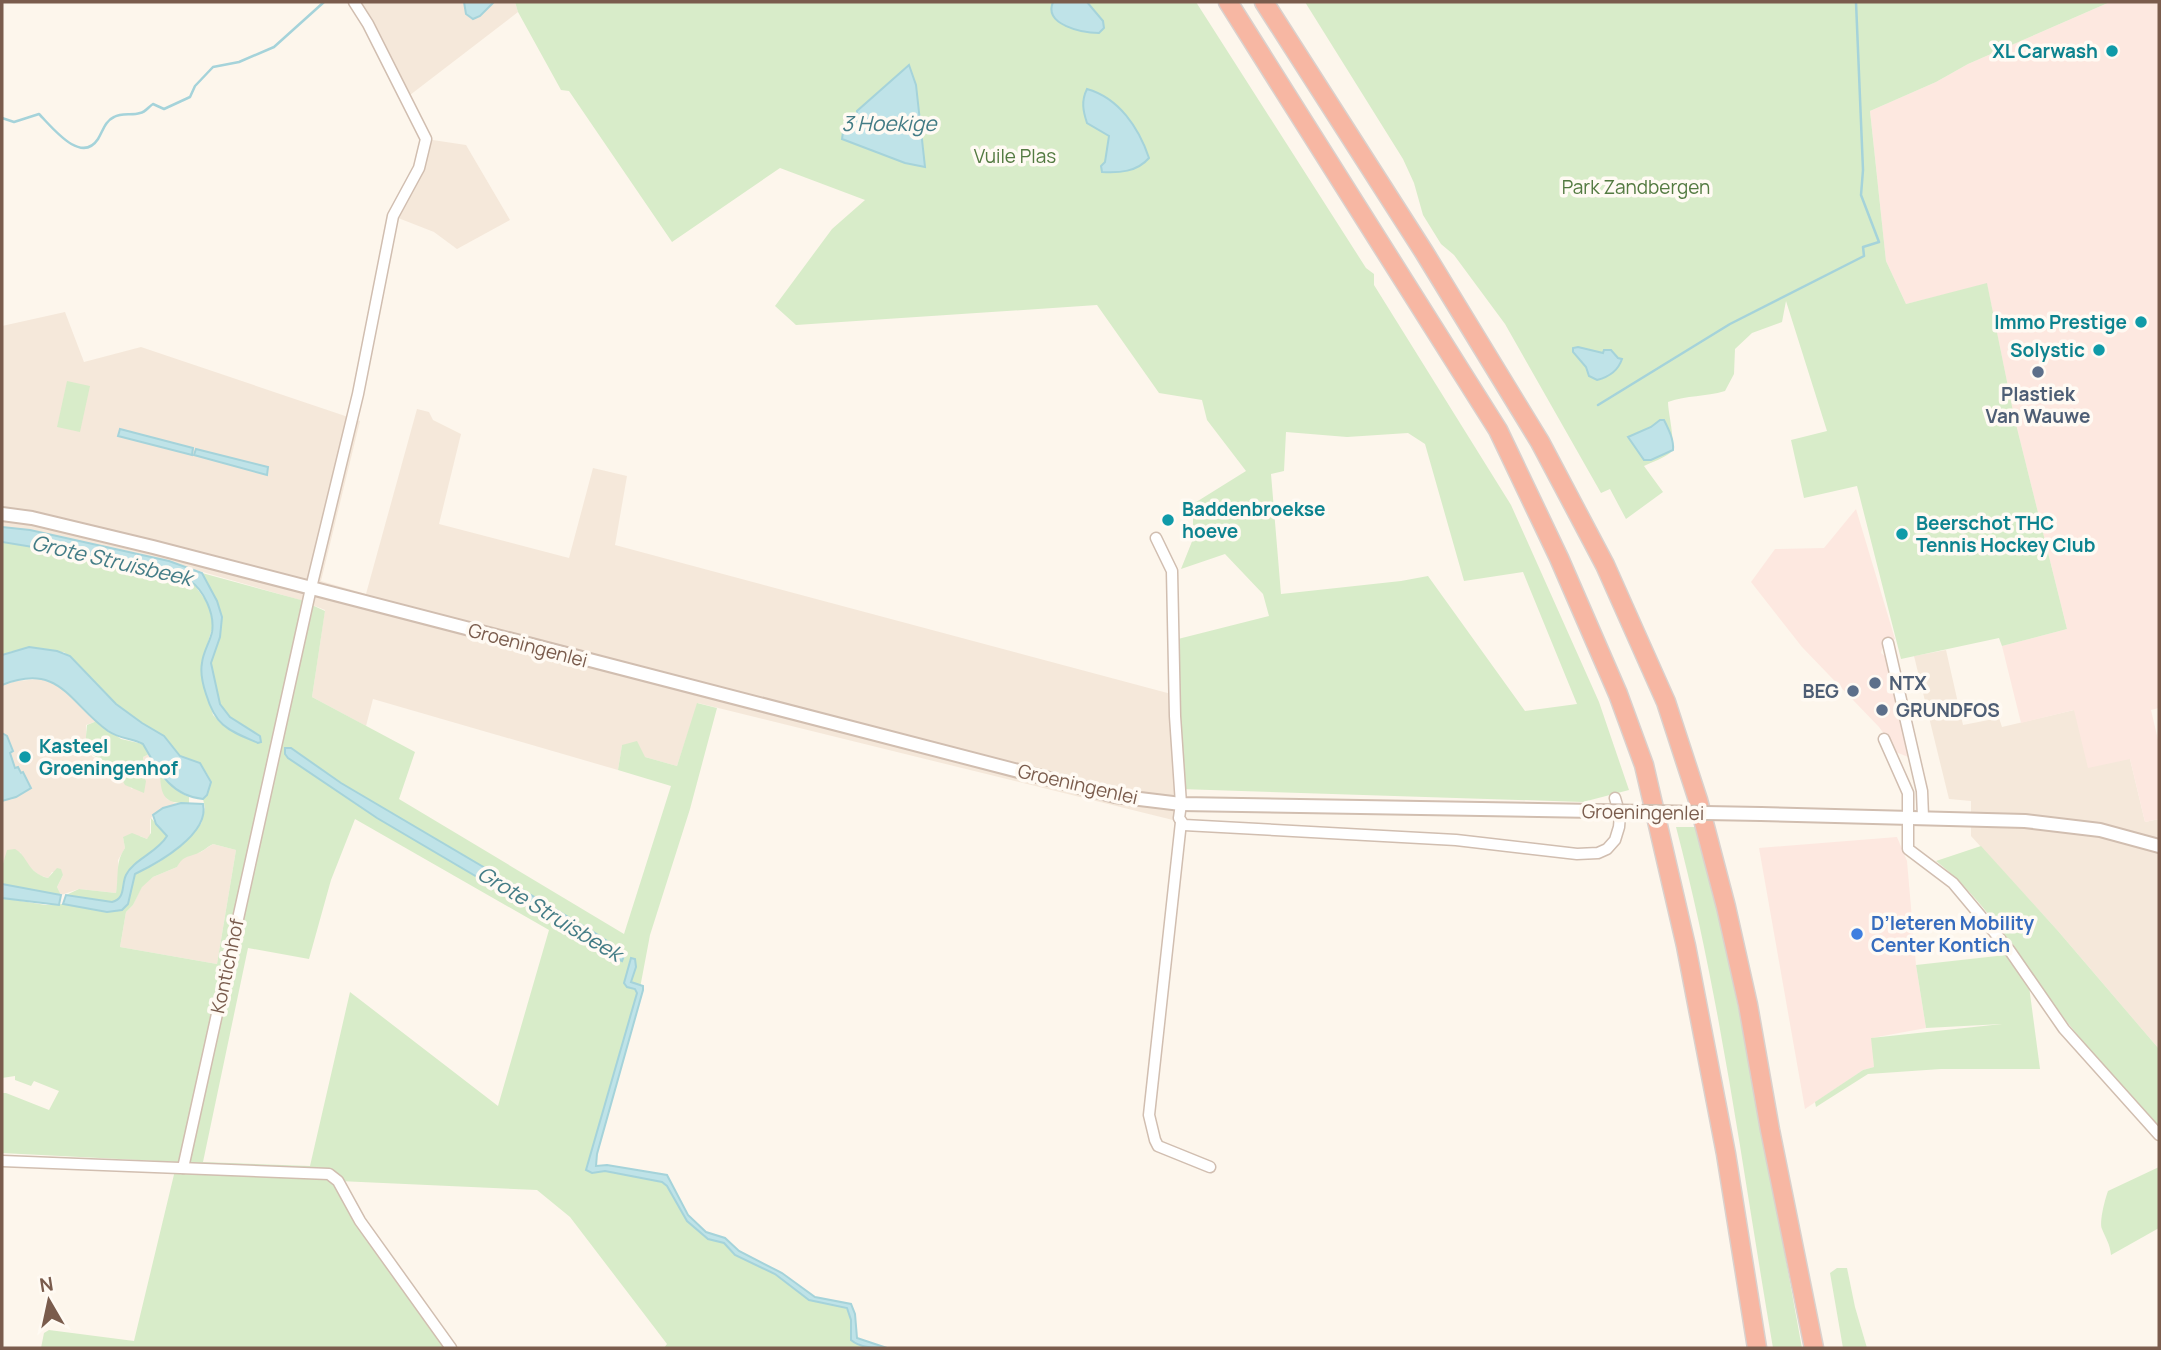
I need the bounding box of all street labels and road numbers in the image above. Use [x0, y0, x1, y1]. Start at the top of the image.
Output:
street label: Groeningenlei [465, 617, 591, 673]
street label: Groeningenlei [1015, 758, 1141, 810]
street label: Groeningenlei [1582, 798, 1704, 826]
street label: Kontichhof [204, 916, 250, 1016]

